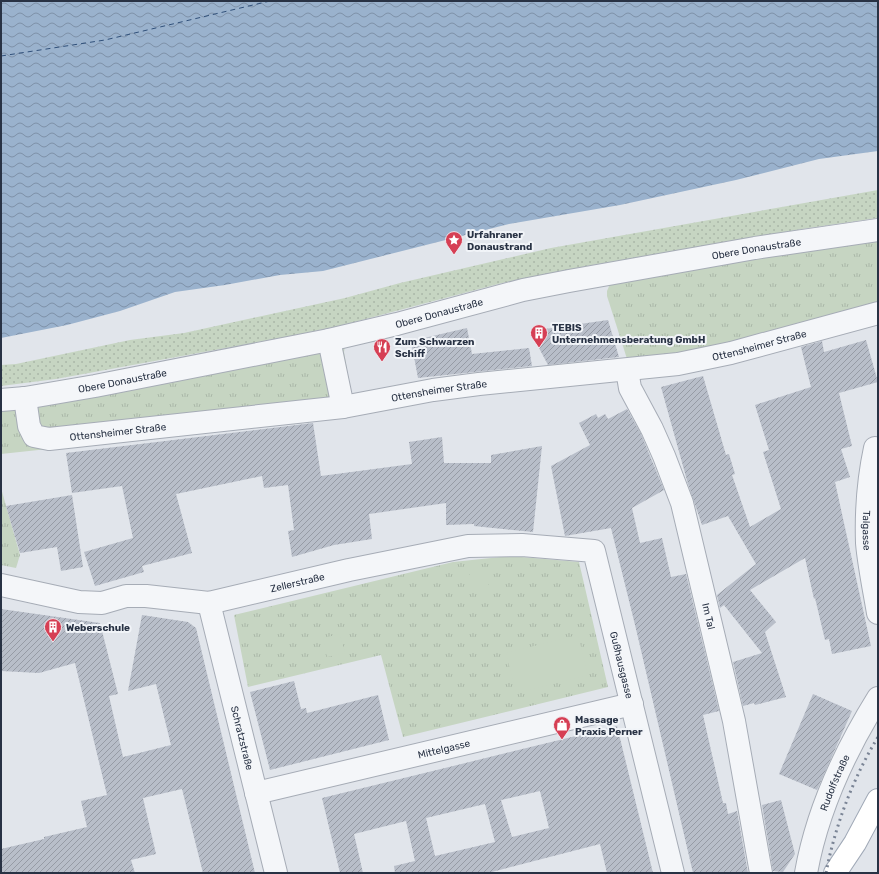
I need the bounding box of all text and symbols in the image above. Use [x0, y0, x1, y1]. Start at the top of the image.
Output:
place label: Urfahraner Donaustrand [467, 229, 532, 253]
place icon: Urfahraner Donaustrand [444, 230, 464, 255]
street label: Obere Donaustraße [711, 236, 802, 263]
street label: Obere Donaustraße [394, 296, 485, 331]
place label: TEBIS Unternehmensberatung GmbH [552, 322, 705, 346]
building icon: TEBIS Unternehmensberatung GmbH [529, 323, 549, 348]
street label: Ottensheimer Straße [711, 328, 808, 364]
place label: Zum Schwarzen Schiff [395, 336, 475, 360]
restaurant icon: Zum Schwarzen Schiff [372, 337, 392, 362]
street label: Obere Donaustraße [77, 367, 168, 396]
street label: Ottensheimer Straße [390, 378, 488, 405]
street label: Ottensheimer Straße [69, 421, 167, 444]
street label: Talgasse [860, 510, 873, 552]
street label: Zellerstraße [269, 571, 326, 595]
street label: Im Tal [699, 602, 717, 631]
building icon: Weberschule [43, 617, 63, 642]
place label: Weberschule [66, 622, 130, 634]
street label: Gußhausgasse [607, 630, 635, 700]
street label: Schratzstraße [228, 705, 255, 772]
place label: Massage Praxis Perner [575, 714, 643, 738]
shop icon: Massage Praxis Perner [552, 715, 572, 740]
street label: Mittelgasse [417, 737, 472, 762]
street label: Rudolfstraße [818, 752, 853, 813]

